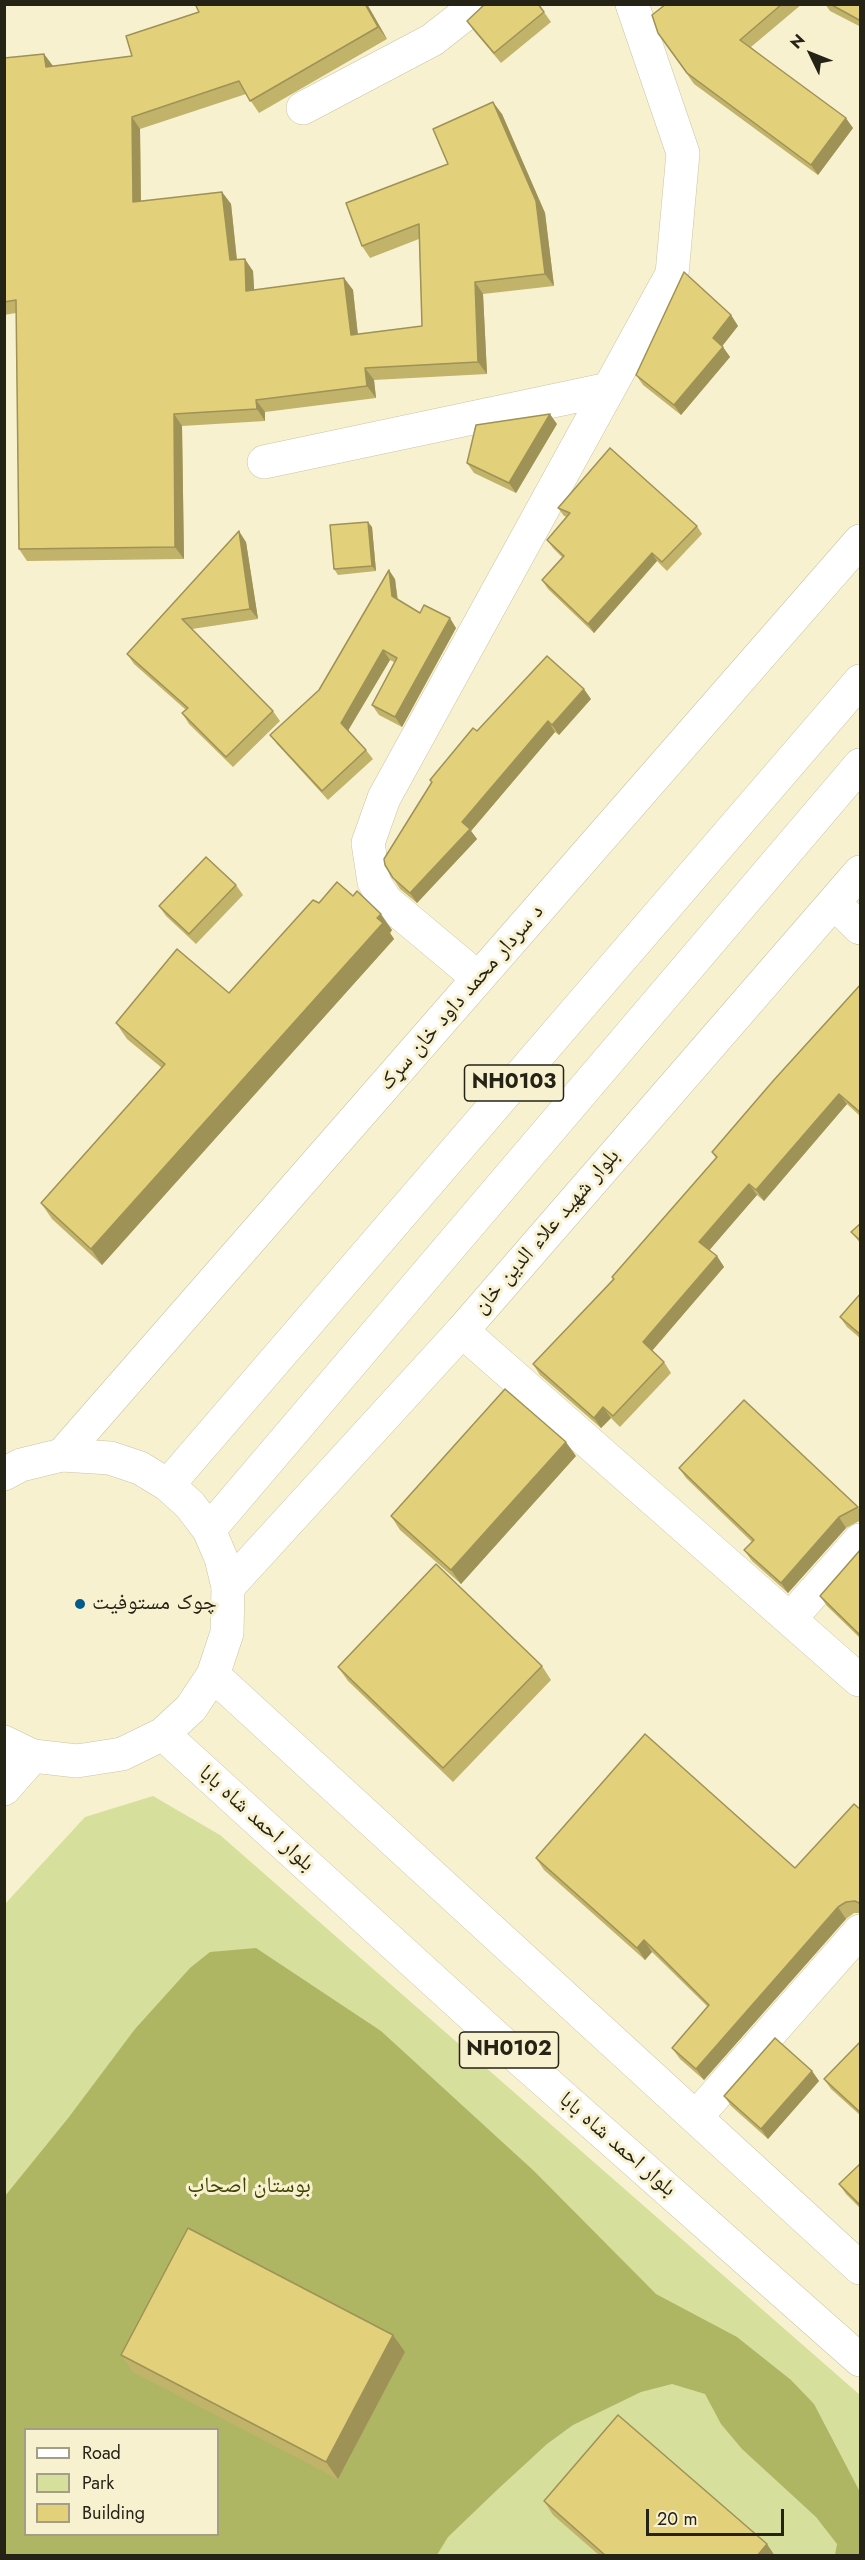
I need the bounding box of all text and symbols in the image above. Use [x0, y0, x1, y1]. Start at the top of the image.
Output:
north arrow [781, 24, 841, 84]
text: N [785, 29, 810, 54]
street label: د سردار محمد داود خان سړک [374, 900, 550, 1096]
road number: NH0103 [464, 1065, 564, 1101]
street label: بلوار شهید علاء الدین خان [468, 1144, 626, 1320]
place label: چوک مستوفیت [92, 1591, 217, 1617]
marker: چوک مستوفیت [73, 1597, 87, 1611]
street label: بلوار احمد شاه بابا [193, 1760, 319, 1878]
road number: NH0102 [460, 2032, 558, 2068]
street label: بلوار احمد شاه بابا [553, 2087, 681, 2203]
park label: بوستان اصحاب [187, 2174, 311, 2200]
legend [24, 2428, 219, 2536]
text: Road [82, 2440, 121, 2466]
text: Park [82, 2470, 114, 2496]
scale bar [649, 2497, 787, 2535]
text: Building [82, 2500, 145, 2526]
text: 20 m [657, 2506, 697, 2532]

